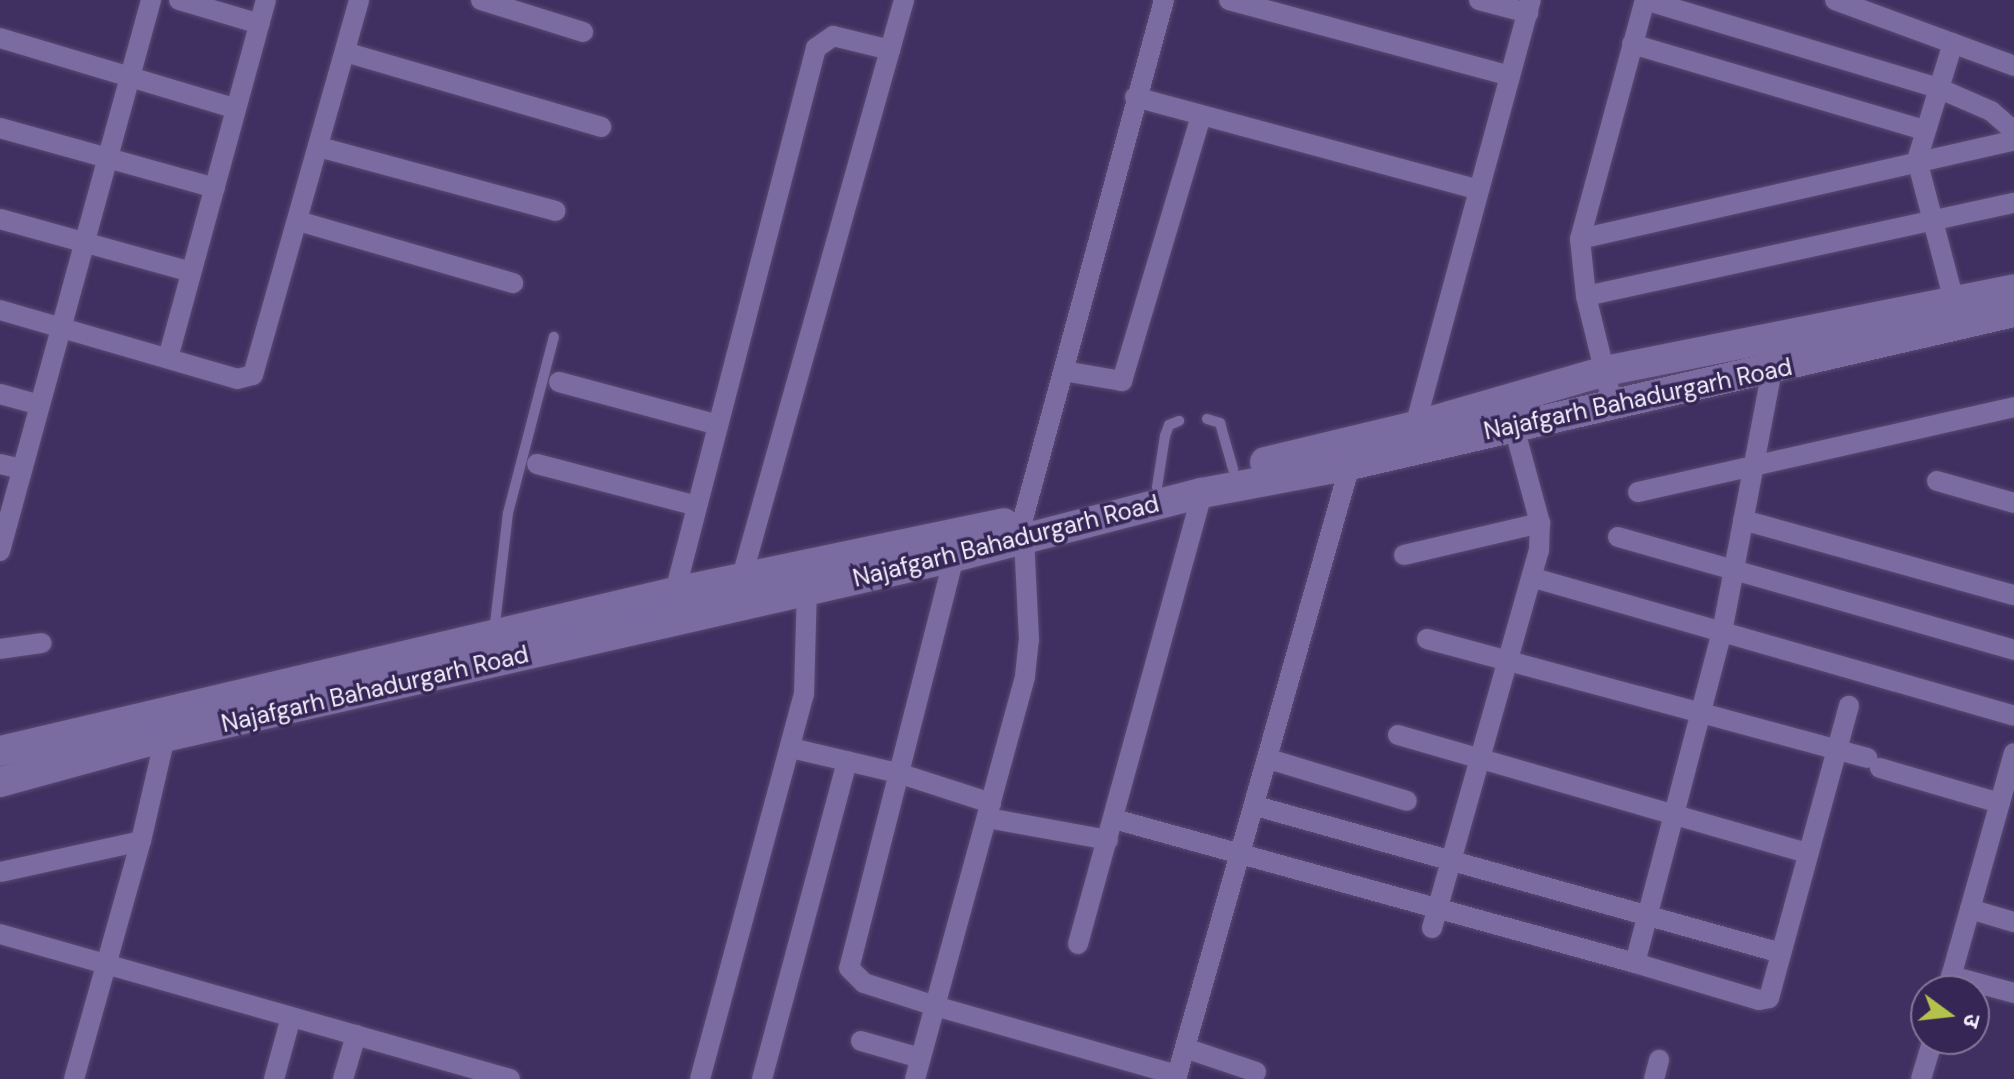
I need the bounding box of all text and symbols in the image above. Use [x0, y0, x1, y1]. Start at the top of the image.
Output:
street label: Najafgarh Bahadurgarh Road [1481, 352, 1795, 446]
street label: Najafgarh Bahadurgarh Road [850, 489, 1162, 593]
street label: Najafgarh Bahadurgarh Road [219, 640, 531, 738]
north arrow [1910, 975, 1990, 1055]
text: उ [1956, 1011, 1987, 1031]

